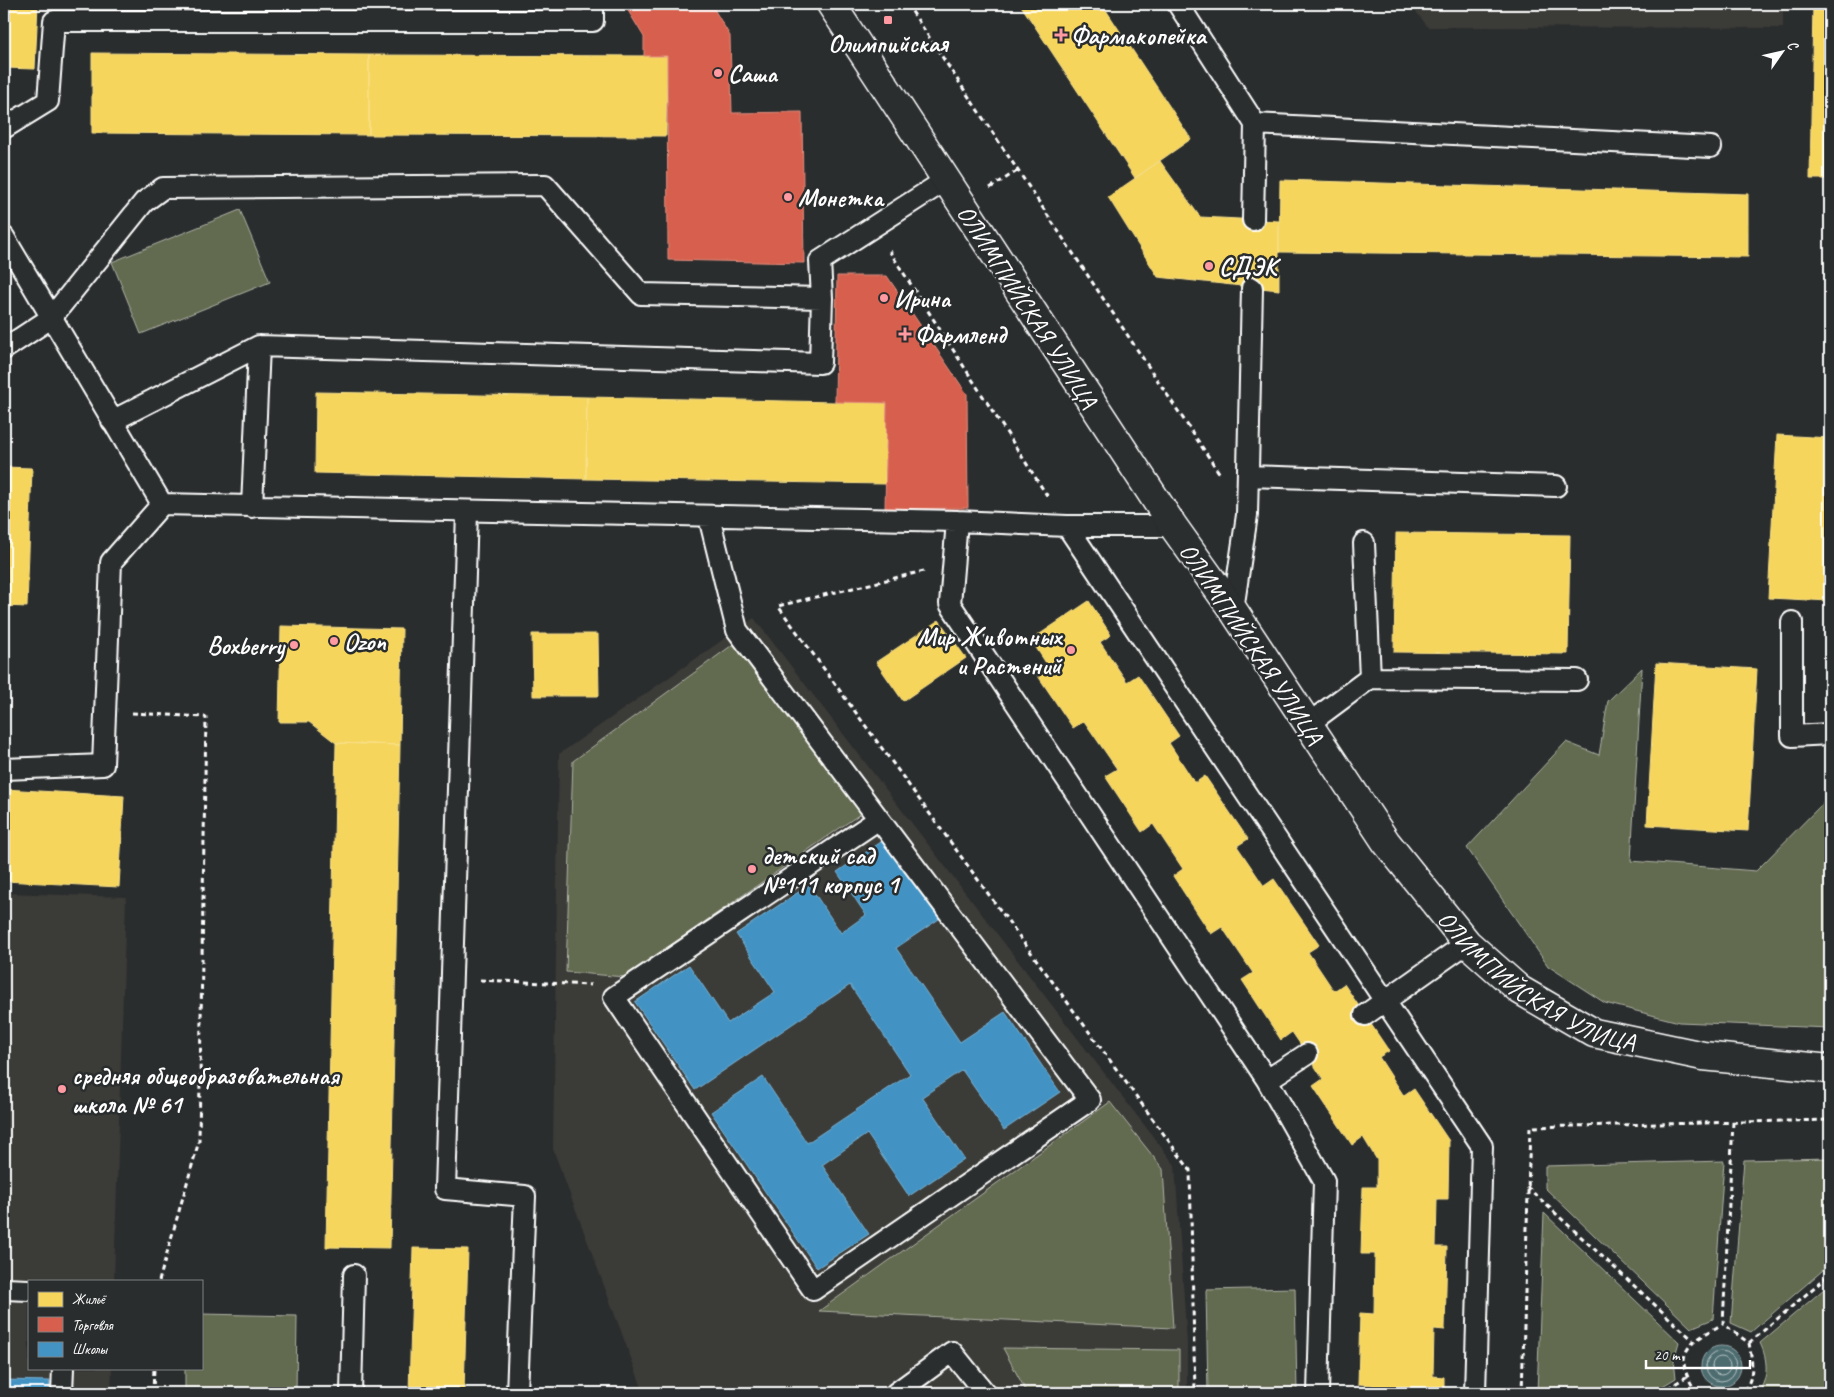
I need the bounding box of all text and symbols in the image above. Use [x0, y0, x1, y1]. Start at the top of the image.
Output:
marker: Олимпийская [882, 14, 894, 26]
place label: Фармакопейка [1071, 20, 1207, 52]
place label: Олимпийская [828, 28, 950, 60]
north arrow [1756, 28, 1806, 78]
marker: Фармакопейка [1055, 29, 1067, 41]
text: С [1783, 37, 1803, 54]
place label: Саша [728, 58, 779, 90]
marker: Саша [712, 67, 724, 79]
place label: Монетка [798, 182, 885, 214]
marker: Монетка [782, 191, 794, 203]
street label: ОЛИМПИЙСКАЯ УЛИЦА [949, 199, 1105, 415]
place label: СДЭК [1219, 251, 1282, 283]
marker: СДЭК [1203, 260, 1215, 272]
place label: Ирина [894, 283, 952, 315]
marker: Ирина [878, 292, 890, 304]
place label: Фармленд [915, 319, 1008, 351]
marker: Фармленд [899, 328, 911, 340]
street label: ОЛИМПИЙСКАЯ УЛИЦА [1172, 537, 1331, 751]
place label: Мир Животных и Растений [917, 621, 1063, 682]
place label: Ozon [344, 626, 386, 658]
place label: Boxberry [207, 630, 286, 662]
marker: Ozon [328, 635, 340, 647]
marker: Boxberry [288, 639, 300, 651]
marker: Мир Животных и Растений [1065, 644, 1077, 656]
place label: детский сад №111 корпус 1 [762, 840, 901, 901]
marker: детский сад №111 корпус 1 [746, 863, 758, 875]
street label: ОЛИМПИЙСКАЯ УЛИЦА [1430, 904, 1639, 1058]
place label: средняя общеобразовательная школа № 61 [72, 1060, 341, 1121]
marker: средняя общеобразовательная школа № 61 [56, 1083, 68, 1095]
legend [28, 1280, 202, 1370]
text: Жильё [72, 1290, 107, 1309]
text: Торговля [72, 1316, 115, 1335]
scale bar [1646, 1337, 1750, 1369]
text: Школы [72, 1340, 108, 1359]
text: 20 m [1654, 1346, 1681, 1365]

